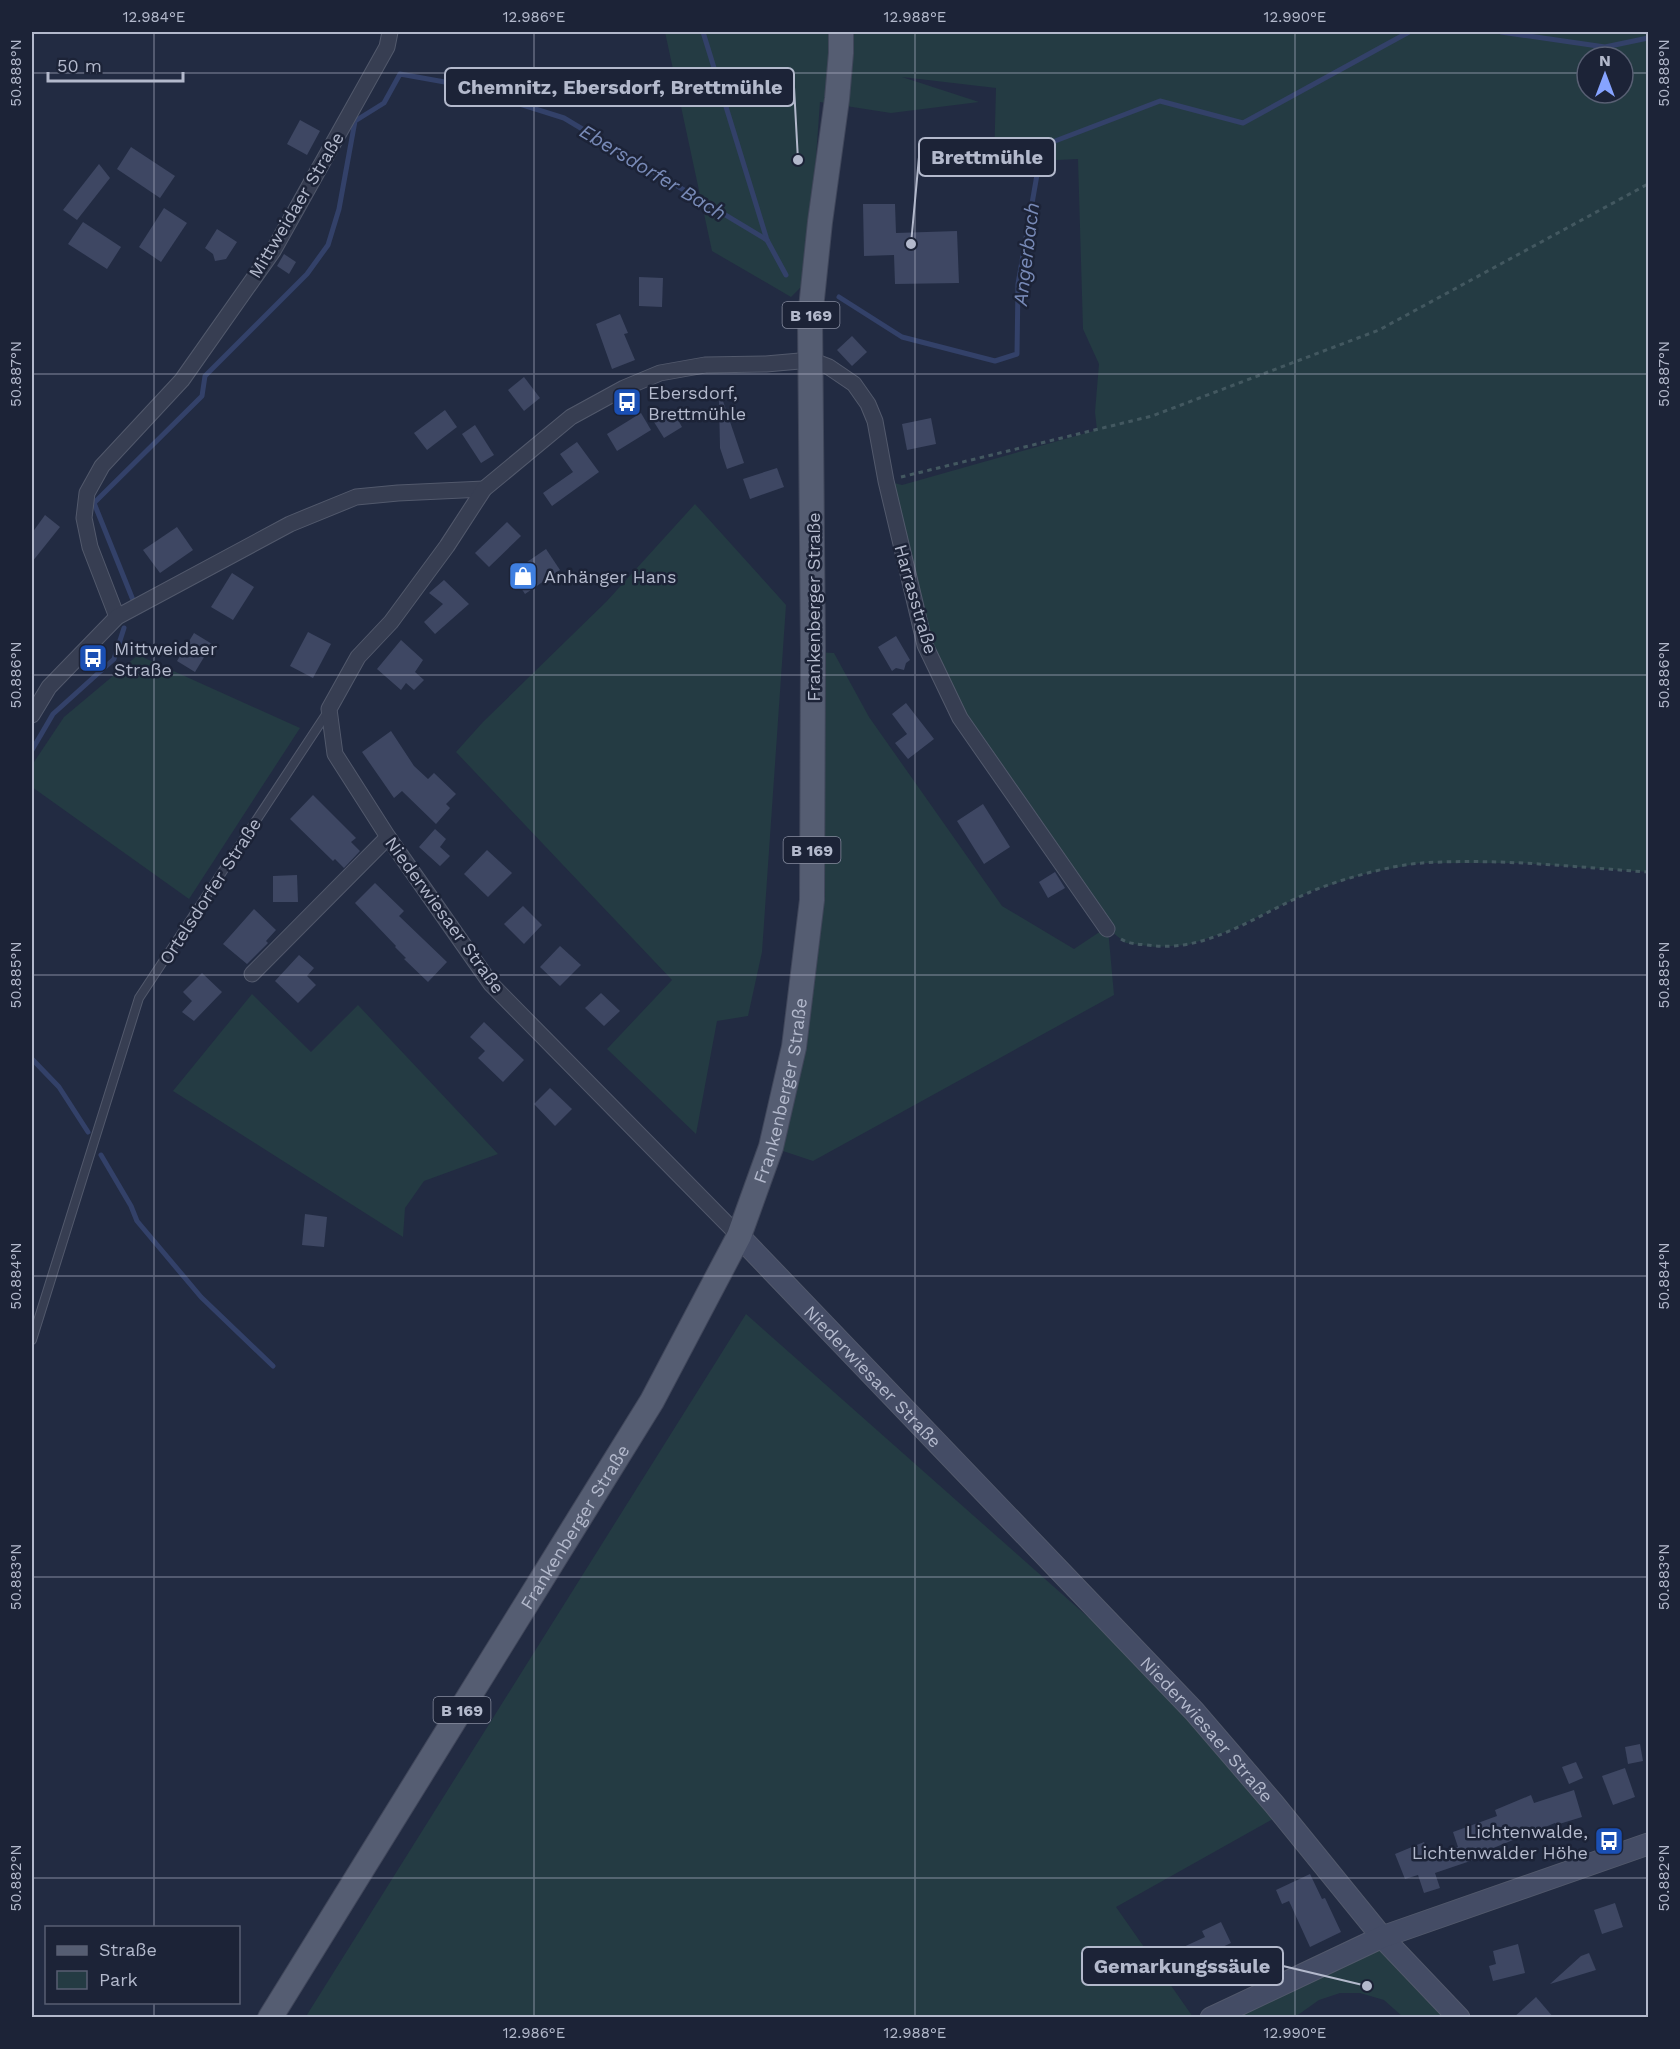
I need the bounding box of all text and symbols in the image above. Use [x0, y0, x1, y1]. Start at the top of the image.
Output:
text: 12.984°E [123, 8, 185, 26]
text: 12.986°E [503, 8, 565, 26]
text: 12.988°E [884, 8, 946, 26]
text: 12.990°E [1264, 8, 1326, 26]
text: 50.888°N [7, 39, 25, 107]
text: 50.888°N [1655, 39, 1673, 107]
scale bar [48, 45, 183, 83]
north arrow [1575, 45, 1635, 105]
text: N [1599, 51, 1611, 70]
text: 50 m [57, 55, 102, 76]
callout: Chemnitz, Ebersdorf, Brettmühle [445, 68, 794, 106]
text: Chemnitz, Ebersdorf, Brettmühle [457, 75, 783, 99]
water label: Ebersdorfer Bach [575, 119, 731, 225]
street label: Mittweidaer Straße [244, 128, 348, 282]
callout: Brettmühle [919, 138, 1055, 176]
text: Brettmühle [931, 145, 1043, 169]
water label: Angerbach [1008, 201, 1044, 308]
road number: B 169 [782, 302, 840, 328]
text: 50.887°N [7, 341, 25, 407]
text: 50.887°N [1655, 341, 1673, 407]
place label: Ebersdorf, Brettmühle [648, 382, 746, 424]
bus stop icon: Ebersdorf, Brettmühle [611, 386, 643, 418]
street label: Frankenberger Straße [803, 512, 824, 702]
street label: Harrasstraße [890, 542, 942, 656]
shop icon: Anhänger Hans [507, 560, 539, 592]
place label: Anhänger Hans [544, 566, 676, 587]
place label: Mittweidaer Straße [114, 638, 217, 680]
text: 50.886°N [7, 641, 25, 709]
text: 50.886°N [1655, 641, 1673, 709]
bus stop icon: Mittweidaer Straße [77, 642, 109, 674]
street label: Ortelsdorfer Straße [155, 814, 265, 968]
street label: Niederwiesaer Straße [381, 833, 509, 997]
road number: B 169 [784, 837, 840, 863]
text: 50.885°N [7, 942, 25, 1008]
text: 50.885°N [1655, 942, 1673, 1008]
street label: Frankenberger Straße [748, 997, 810, 1186]
text: 50.884°N [7, 1242, 25, 1310]
text: 50.884°N [1655, 1242, 1673, 1310]
street label: Niederwiesaer Straße [800, 1301, 946, 1452]
street label: Frankenberger Straße [515, 1440, 633, 1613]
text: 50.883°N [7, 1544, 25, 1610]
text: 50.883°N [1655, 1544, 1673, 1610]
street label: Niederwiesaer Straße [1137, 1652, 1278, 1806]
road number: B 169 [434, 1697, 490, 1723]
place label: Lichtenwalde, Lichtenwalder Höhe [1412, 1821, 1588, 1863]
bus stop icon: Lichtenwalde, Lichtenwalder Höhe [1593, 1825, 1625, 1857]
text: 50.882°N [7, 1845, 25, 1911]
text: 50.882°N [1655, 1845, 1673, 1911]
legend [45, 1926, 240, 2004]
text: Straße [99, 1939, 157, 1960]
callout: Gemarkungssäule [1082, 1947, 1283, 1985]
text: Gemarkungssäule [1094, 1954, 1270, 1978]
text: Park [99, 1969, 138, 1990]
text: 12.986°E [503, 2024, 565, 2042]
text: 12.988°E [884, 2024, 946, 2042]
text: 12.990°E [1264, 2024, 1326, 2042]

